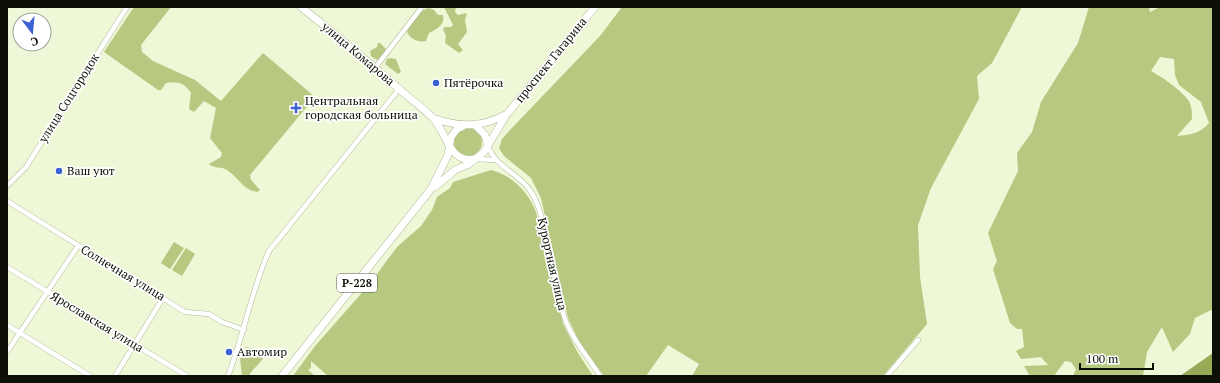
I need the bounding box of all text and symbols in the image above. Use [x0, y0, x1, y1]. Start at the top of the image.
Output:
north arrow [12, 12, 52, 52]
street label: проспект Гагарина [512, 14, 590, 105]
street label: улица Комарова [318, 18, 398, 88]
text: С [29, 34, 40, 49]
street label: улица Соцгородок [35, 50, 102, 146]
place label: Пятёрочка [444, 75, 503, 90]
marker: Пятёрочка [431, 78, 441, 88]
place label: Центральная городская больница [305, 93, 418, 122]
marker: Центральная городская больница [290, 102, 302, 114]
place label: Ваш уют [67, 163, 115, 178]
marker: Ваш уют [54, 166, 64, 176]
street label: Курортная улица [535, 216, 570, 312]
street label: Солнечная улица [78, 241, 168, 304]
road number: Р-228 [337, 274, 377, 292]
street label: Ярославская улица [48, 288, 146, 355]
place label: Автомир [237, 344, 287, 359]
scale bar [1080, 345, 1153, 371]
marker: Автомир [224, 347, 234, 357]
text: 100 m [1086, 351, 1119, 366]

